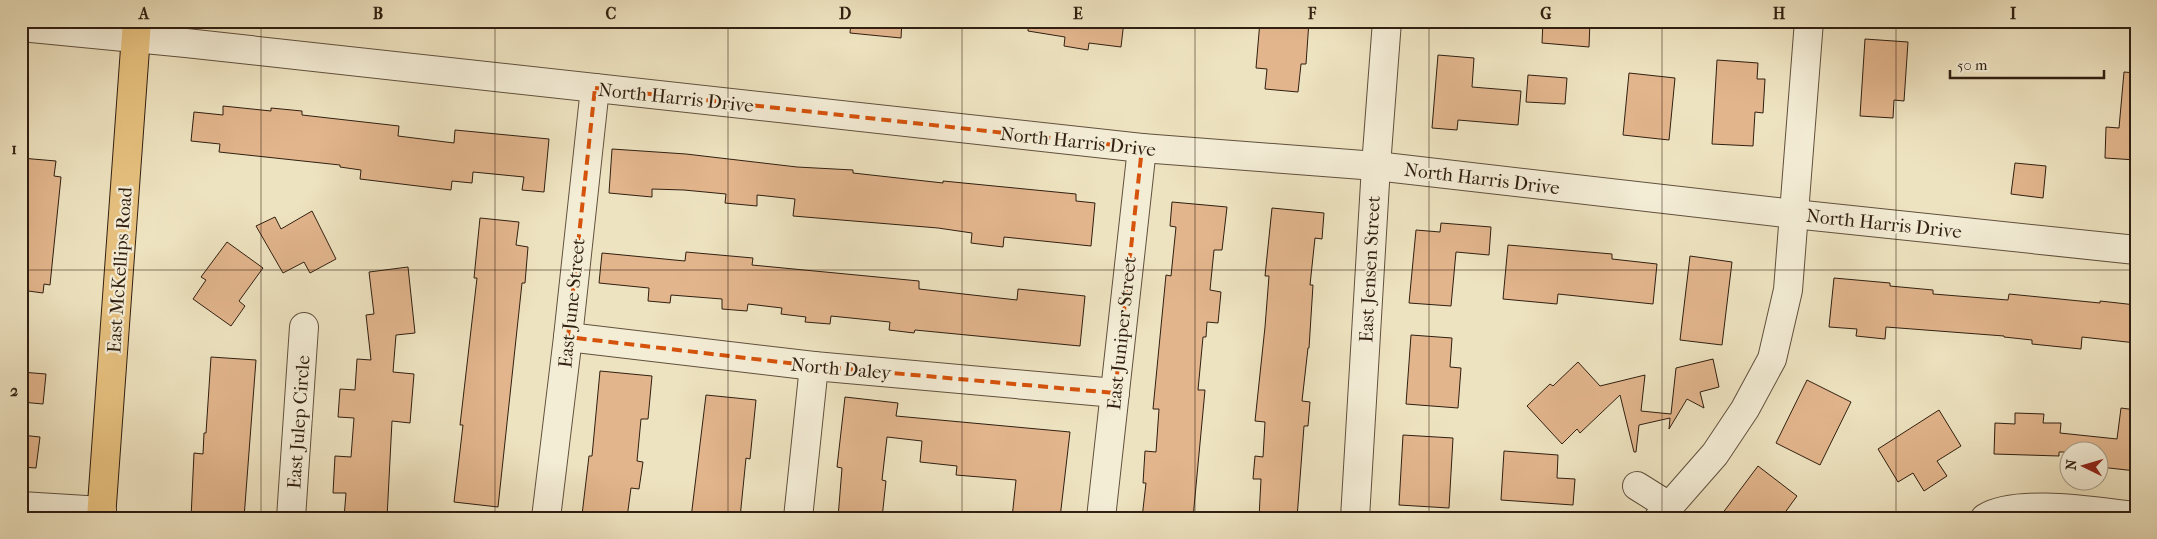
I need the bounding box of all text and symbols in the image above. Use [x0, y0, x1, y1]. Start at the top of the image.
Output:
text: A [138, 4, 150, 23]
text: B [373, 4, 383, 23]
text: C [606, 4, 617, 23]
text: D [839, 4, 851, 23]
text: E [1073, 4, 1083, 23]
text: F [1307, 4, 1317, 23]
text: G [1540, 4, 1552, 23]
text: H [1773, 4, 1786, 23]
text: I [2010, 4, 2017, 23]
scale bar [1950, 48, 2103, 80]
text: 50 m [1957, 56, 1988, 74]
street label: North Harris Drive [597, 79, 755, 117]
street label: North Harris Drive [999, 123, 1157, 161]
text: 1 [11, 139, 17, 158]
street label: North Harris Drive [1403, 159, 1561, 199]
street label: East McKellips Road [103, 186, 137, 354]
street label: East Jensen Street [1355, 195, 1385, 343]
street label: North Harris Drive [1805, 205, 1963, 243]
street label: East June Street [554, 237, 590, 369]
street label: East Juniper Street [1103, 255, 1141, 411]
street label: North Daley [790, 354, 893, 384]
street label: East Julep Circle [283, 355, 315, 490]
text: 2 [10, 381, 18, 400]
north arrow [2060, 442, 2110, 492]
text: N [2063, 459, 2081, 471]

